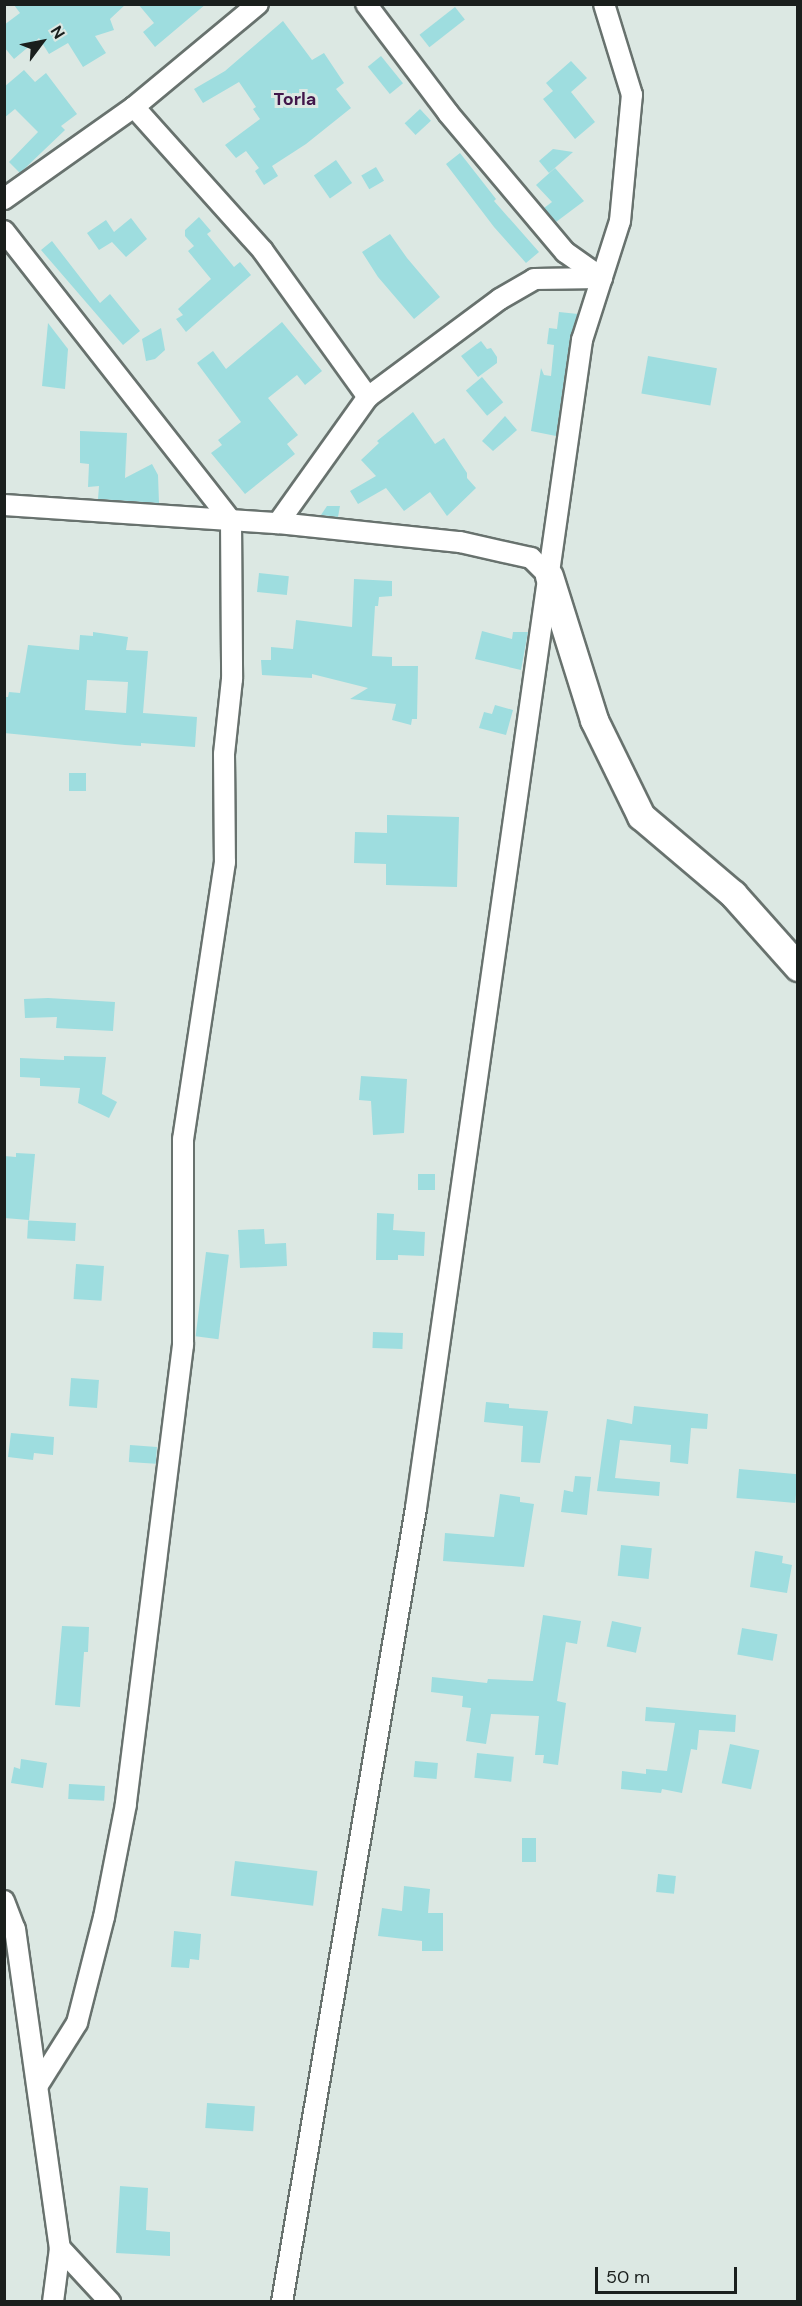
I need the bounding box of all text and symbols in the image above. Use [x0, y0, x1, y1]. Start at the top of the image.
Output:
north arrow [12, 12, 72, 72]
text: N [46, 22, 70, 43]
district label: Torla [274, 88, 316, 110]
scale bar [598, 2255, 740, 2293]
text: 50 m [606, 2265, 650, 2289]

